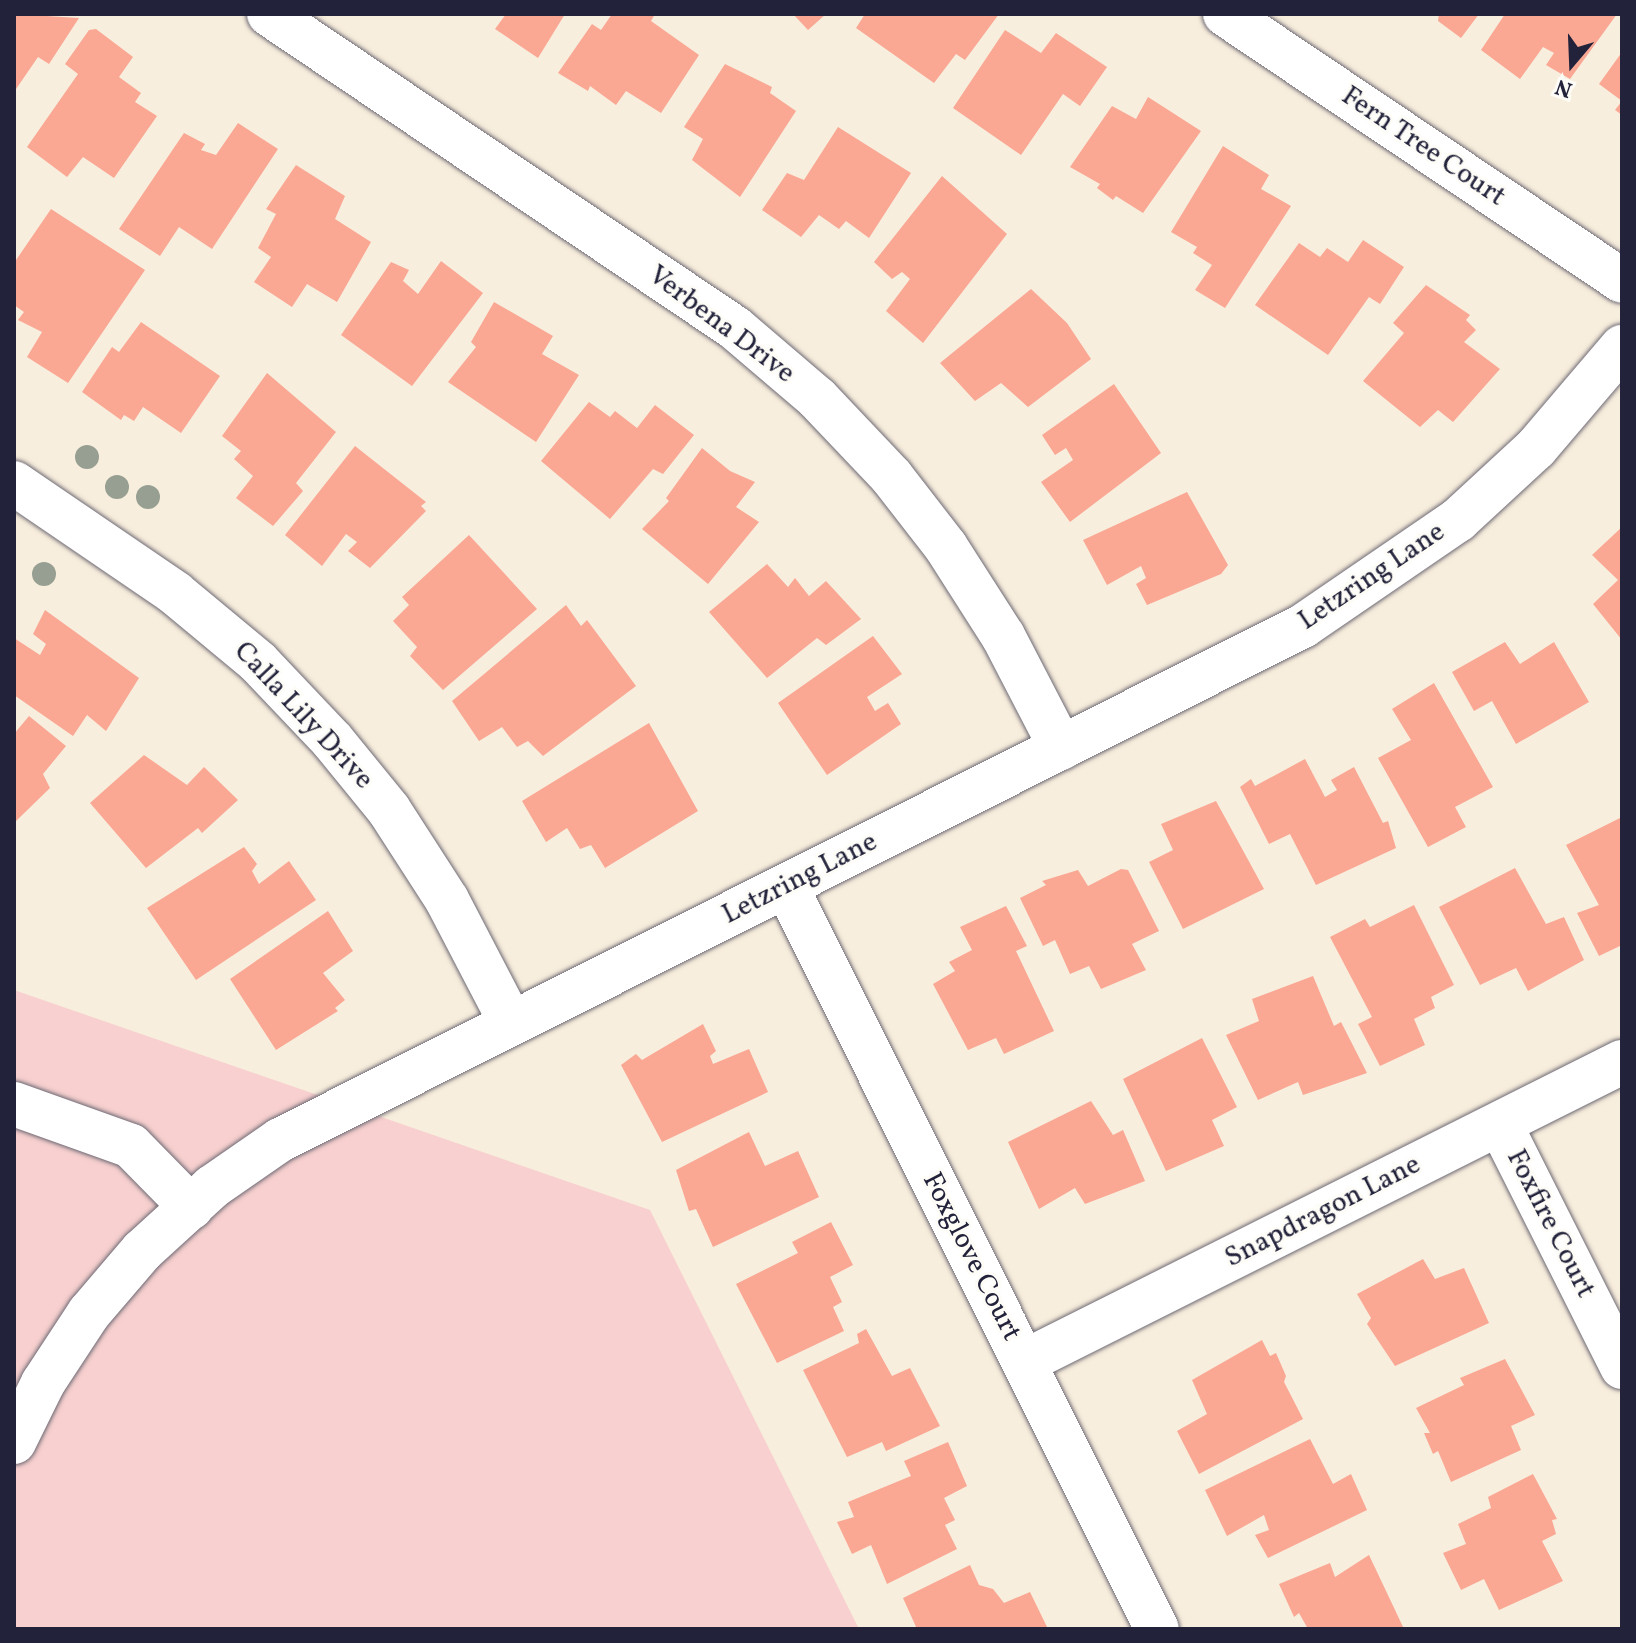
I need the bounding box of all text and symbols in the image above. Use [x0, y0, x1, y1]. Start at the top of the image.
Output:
north arrow [1532, 24, 1612, 104]
text: N [1551, 70, 1577, 104]
street label: Fern Tree Court [1334, 80, 1512, 214]
street label: Verbena Drive [641, 259, 801, 391]
street label: Letzring Lane [1292, 516, 1452, 638]
street label: Calla Lily Drive [226, 635, 380, 797]
street label: Letzring Lane [717, 826, 883, 932]
street label: Foxfire Court [1498, 1144, 1602, 1304]
street label: Snapdragon Lane [1220, 1148, 1426, 1276]
street label: Foxglove Court [914, 1167, 1028, 1347]

